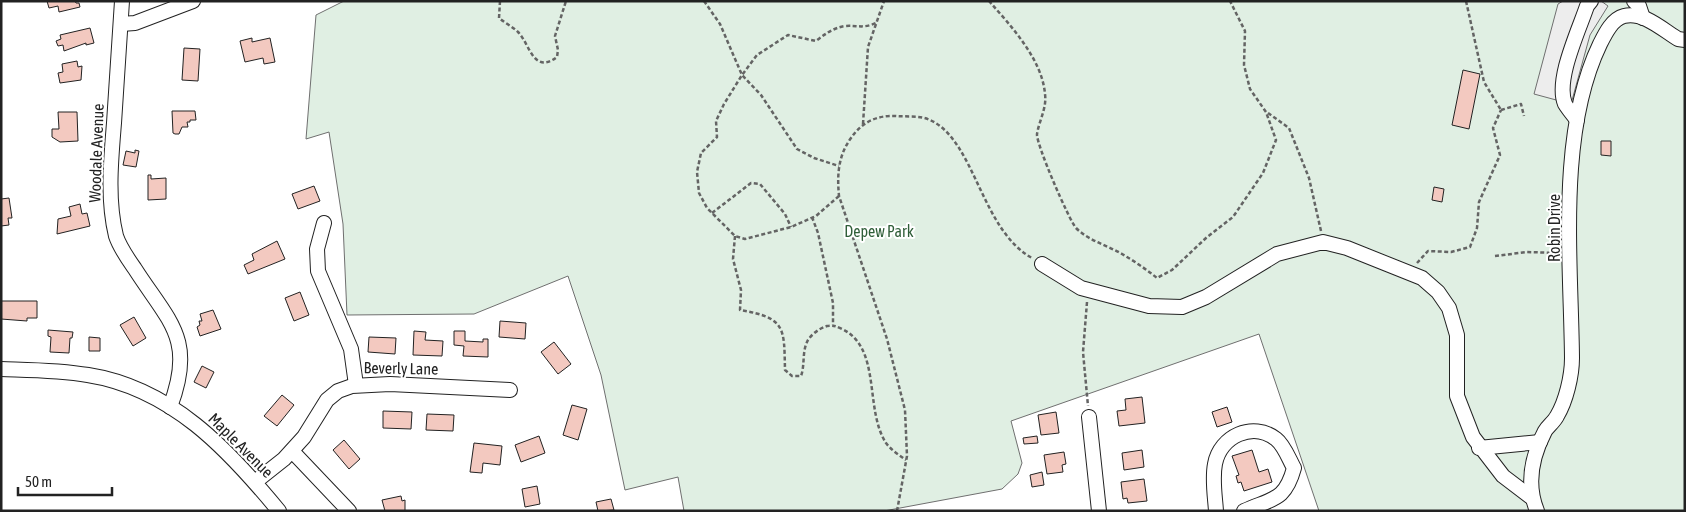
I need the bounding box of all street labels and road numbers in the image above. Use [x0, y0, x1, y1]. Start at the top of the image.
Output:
street label: Woodale Avenue [85, 103, 107, 203]
street label: Robin Drive [1545, 194, 1563, 262]
street label: Beverly Lane [364, 358, 438, 379]
street label: Maple Avenue [204, 409, 277, 482]

